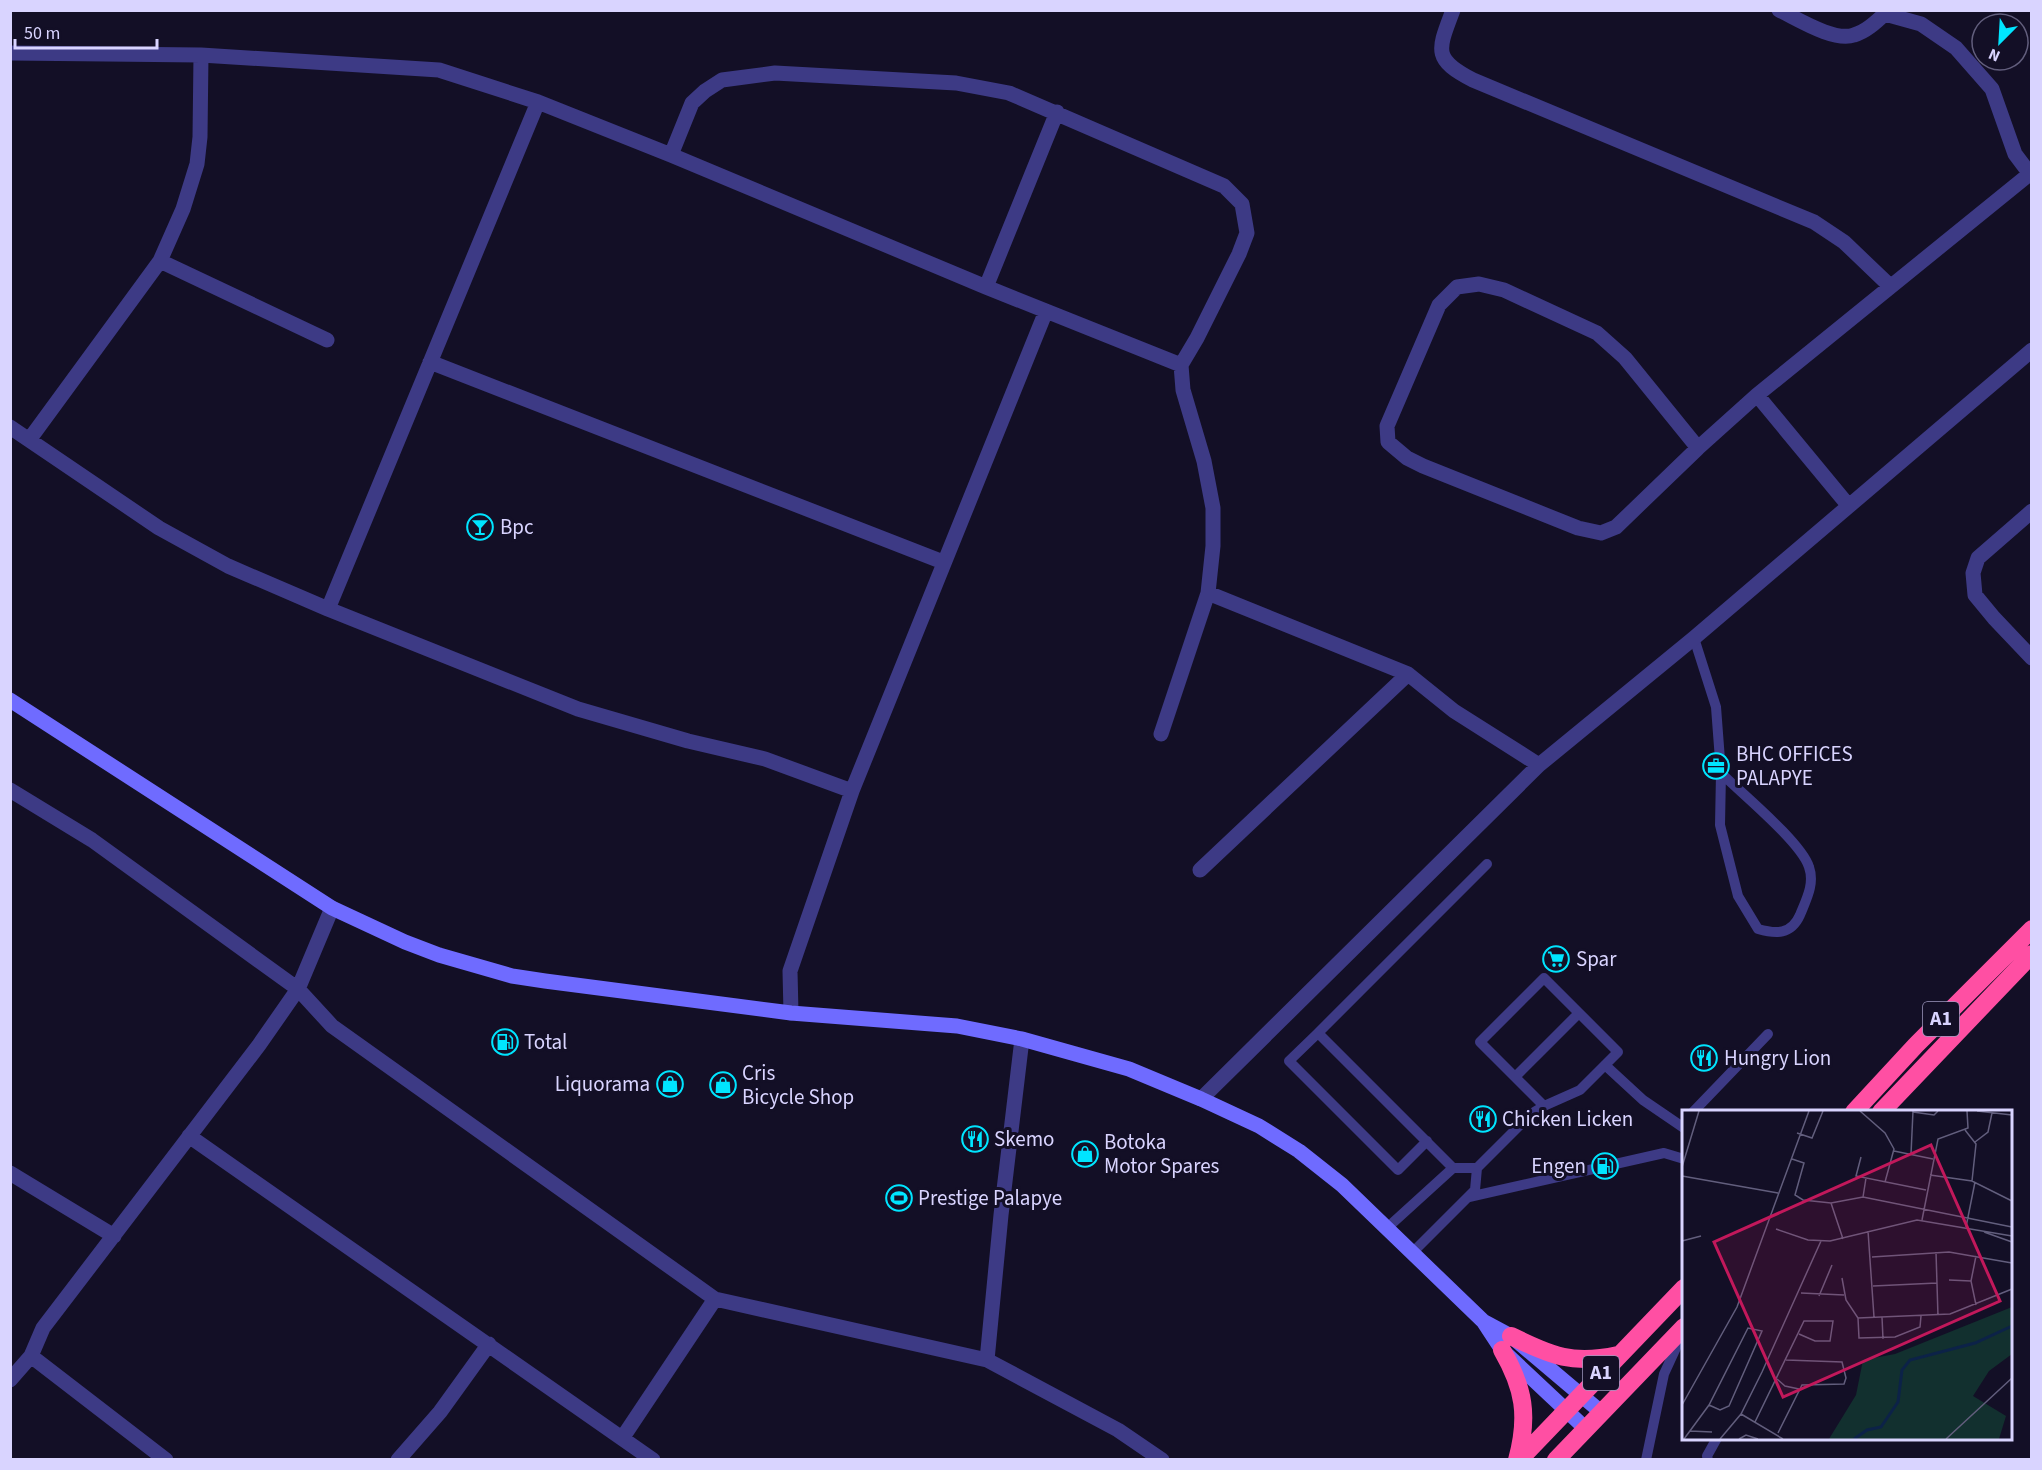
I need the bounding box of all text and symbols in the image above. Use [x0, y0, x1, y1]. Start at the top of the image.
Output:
scale bar [15, 12, 158, 50]
north arrow [1970, 12, 2030, 72]
text: 50 m [24, 21, 60, 46]
text: N [1985, 43, 2004, 67]
bar icon: Bpc [465, 512, 495, 542]
place label: Bpc [500, 512, 534, 542]
place label: BHC OFFICES PALAPYE [1736, 739, 1853, 793]
office icon: BHC OFFICES PALAPYE [1701, 751, 1731, 781]
supermarket icon: Spar [1541, 944, 1571, 974]
place label: Spar [1576, 944, 1617, 974]
road number: A1 [1923, 1002, 1959, 1036]
fuel station icon: Total [490, 1027, 520, 1057]
place label: Total [524, 1027, 567, 1057]
restaurant icon: Hungry Lion [1689, 1043, 1719, 1073]
place label: Hungry Lion [1724, 1043, 1831, 1073]
place label: Cris Bicycle Shop [742, 1058, 854, 1112]
place label: Liquorama [555, 1069, 650, 1099]
shop icon: Liquorama [655, 1069, 685, 1099]
shop icon: Cris Bicycle Shop [708, 1070, 738, 1100]
restaurant icon: Chicken Licken [1468, 1104, 1498, 1134]
place label: Chicken Licken [1502, 1104, 1633, 1134]
inset map [1682, 1110, 2012, 1440]
restaurant icon: Skemo [960, 1124, 990, 1154]
place label: Skemo [994, 1124, 1054, 1154]
place label: Botoka Motor Spares [1104, 1127, 1220, 1181]
shop icon: Botoka Motor Spares [1070, 1139, 1100, 1169]
place label: Engen [1531, 1151, 1586, 1181]
fuel station icon: Engen [1590, 1151, 1620, 1181]
sports icon: Prestige Palapye [884, 1183, 914, 1213]
place label: Prestige Palapye [918, 1183, 1062, 1213]
road number: A1 [1583, 1356, 1619, 1390]

